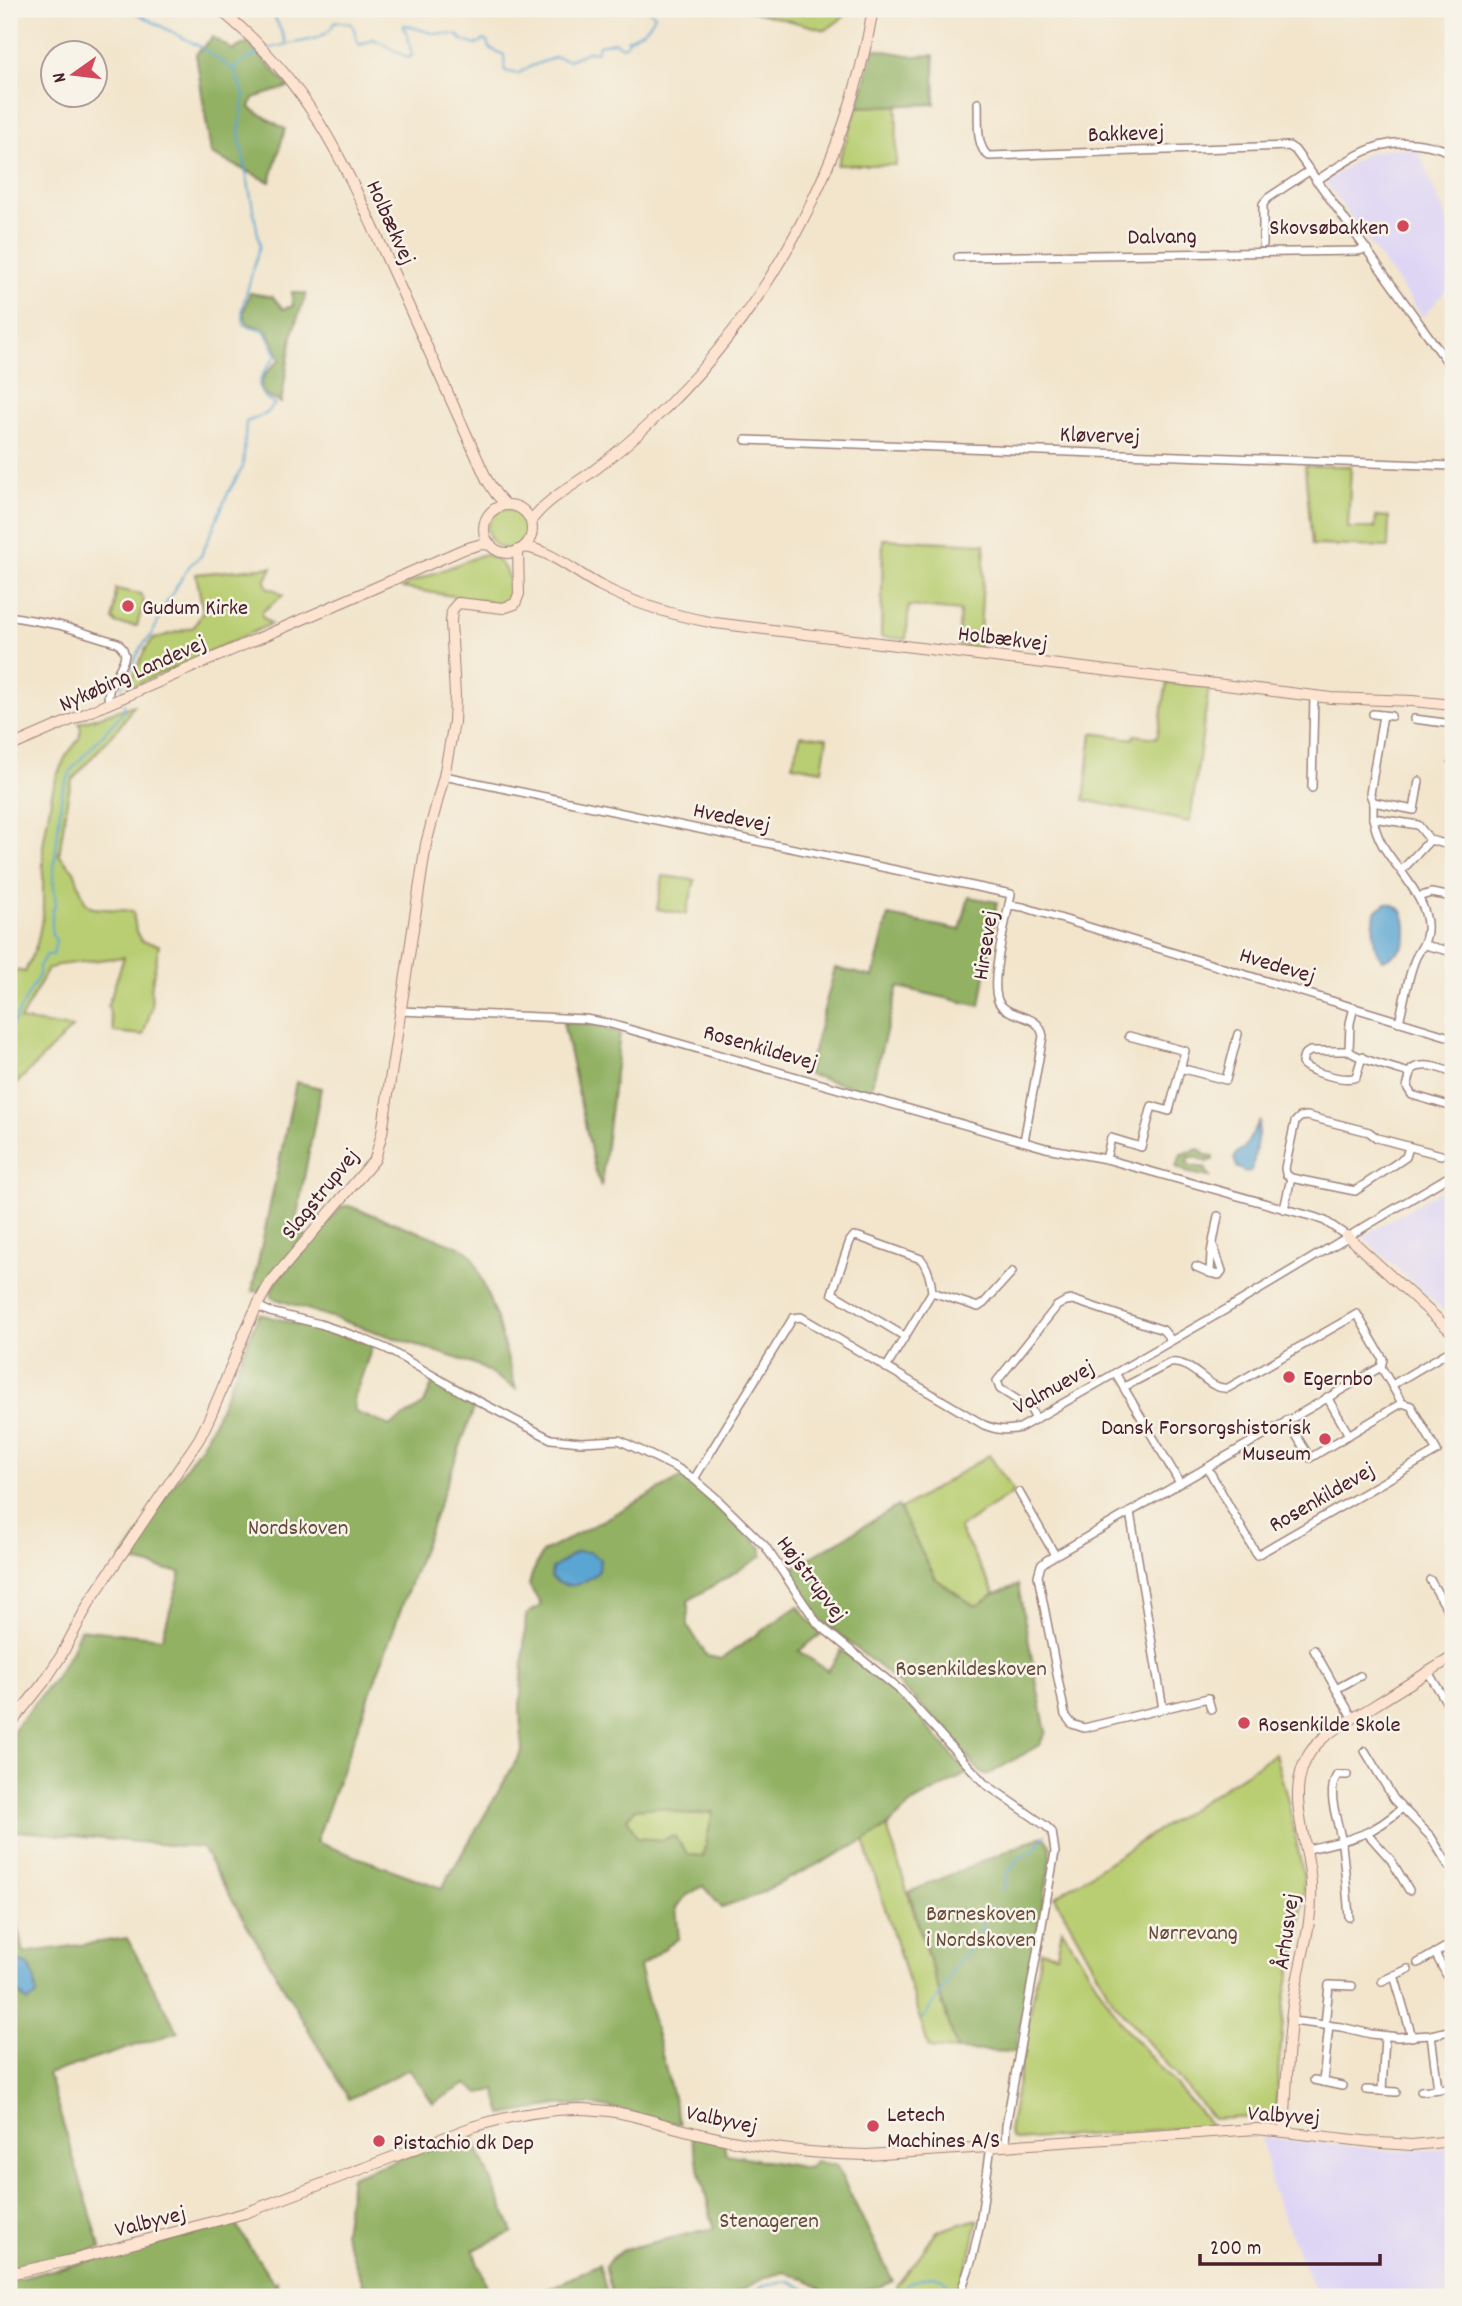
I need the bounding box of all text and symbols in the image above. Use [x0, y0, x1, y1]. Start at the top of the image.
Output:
north arrow [38, 38, 108, 108]
text: N [47, 69, 75, 85]
street label: Bakkevej [1087, 118, 1165, 153]
street label: Holbækvej [355, 176, 422, 271]
place label: Skovsøbakken [1269, 213, 1389, 246]
marker: Skovsøbakken [1395, 218, 1411, 234]
street label: Dalvang [1127, 221, 1197, 256]
street label: Kløvervej [1059, 420, 1141, 455]
place label: Gudum Kirke [142, 593, 248, 626]
marker: Gudum Kirke [120, 598, 136, 614]
street label: Holbækvej [956, 619, 1049, 662]
street label: Nykøbing Landevej [55, 628, 212, 722]
street label: Hvedevej [690, 795, 773, 844]
street label: Hirsevej [966, 908, 1009, 983]
street label: Hvedevej [1235, 940, 1319, 995]
street label: Rosenkildevej [699, 1017, 821, 1081]
street label: Slagstrupvej [274, 1142, 369, 1248]
street label: Valmuevej [1008, 1353, 1102, 1425]
place label: Egernbo [1303, 1364, 1373, 1397]
marker: Egernbo [1281, 1369, 1297, 1385]
place label: Dansk Forsorgshistorisk Museum [1101, 1413, 1311, 1472]
marker: Dansk Forsorgshistorisk Museum [1317, 1431, 1333, 1447]
street label: Rosenkildevej [1264, 1455, 1382, 1543]
park label: Nordskoven [248, 1513, 348, 1546]
street label: Højstrupvej [767, 1530, 854, 1630]
park label: Rosenkildeskoven [895, 1654, 1047, 1687]
place label: Rosenkilde Skole [1258, 1710, 1401, 1743]
marker: Rosenkilde Skole [1236, 1715, 1252, 1731]
street label: Århusvej [1267, 1891, 1310, 1972]
park label: Børneskoven i Nordskoven [926, 1899, 1036, 1958]
park label: Nørrevang [1148, 1918, 1238, 1951]
street label: Valbyvej [682, 2098, 760, 2145]
street label: Valbyvej [1247, 2099, 1321, 2136]
place label: Letech Machines A/S [887, 2100, 1000, 2159]
marker: Letech Machines A/S [865, 2118, 881, 2134]
place label: Pistachio dk Dep [393, 2128, 534, 2161]
marker: Pistachio dk Dep [371, 2133, 387, 2149]
street label: Valbyvej [112, 2199, 190, 2248]
park label: Stenageren [719, 2206, 819, 2239]
scale bar [1200, 2222, 1380, 2266]
text: 200 m [1210, 2235, 1261, 2265]

